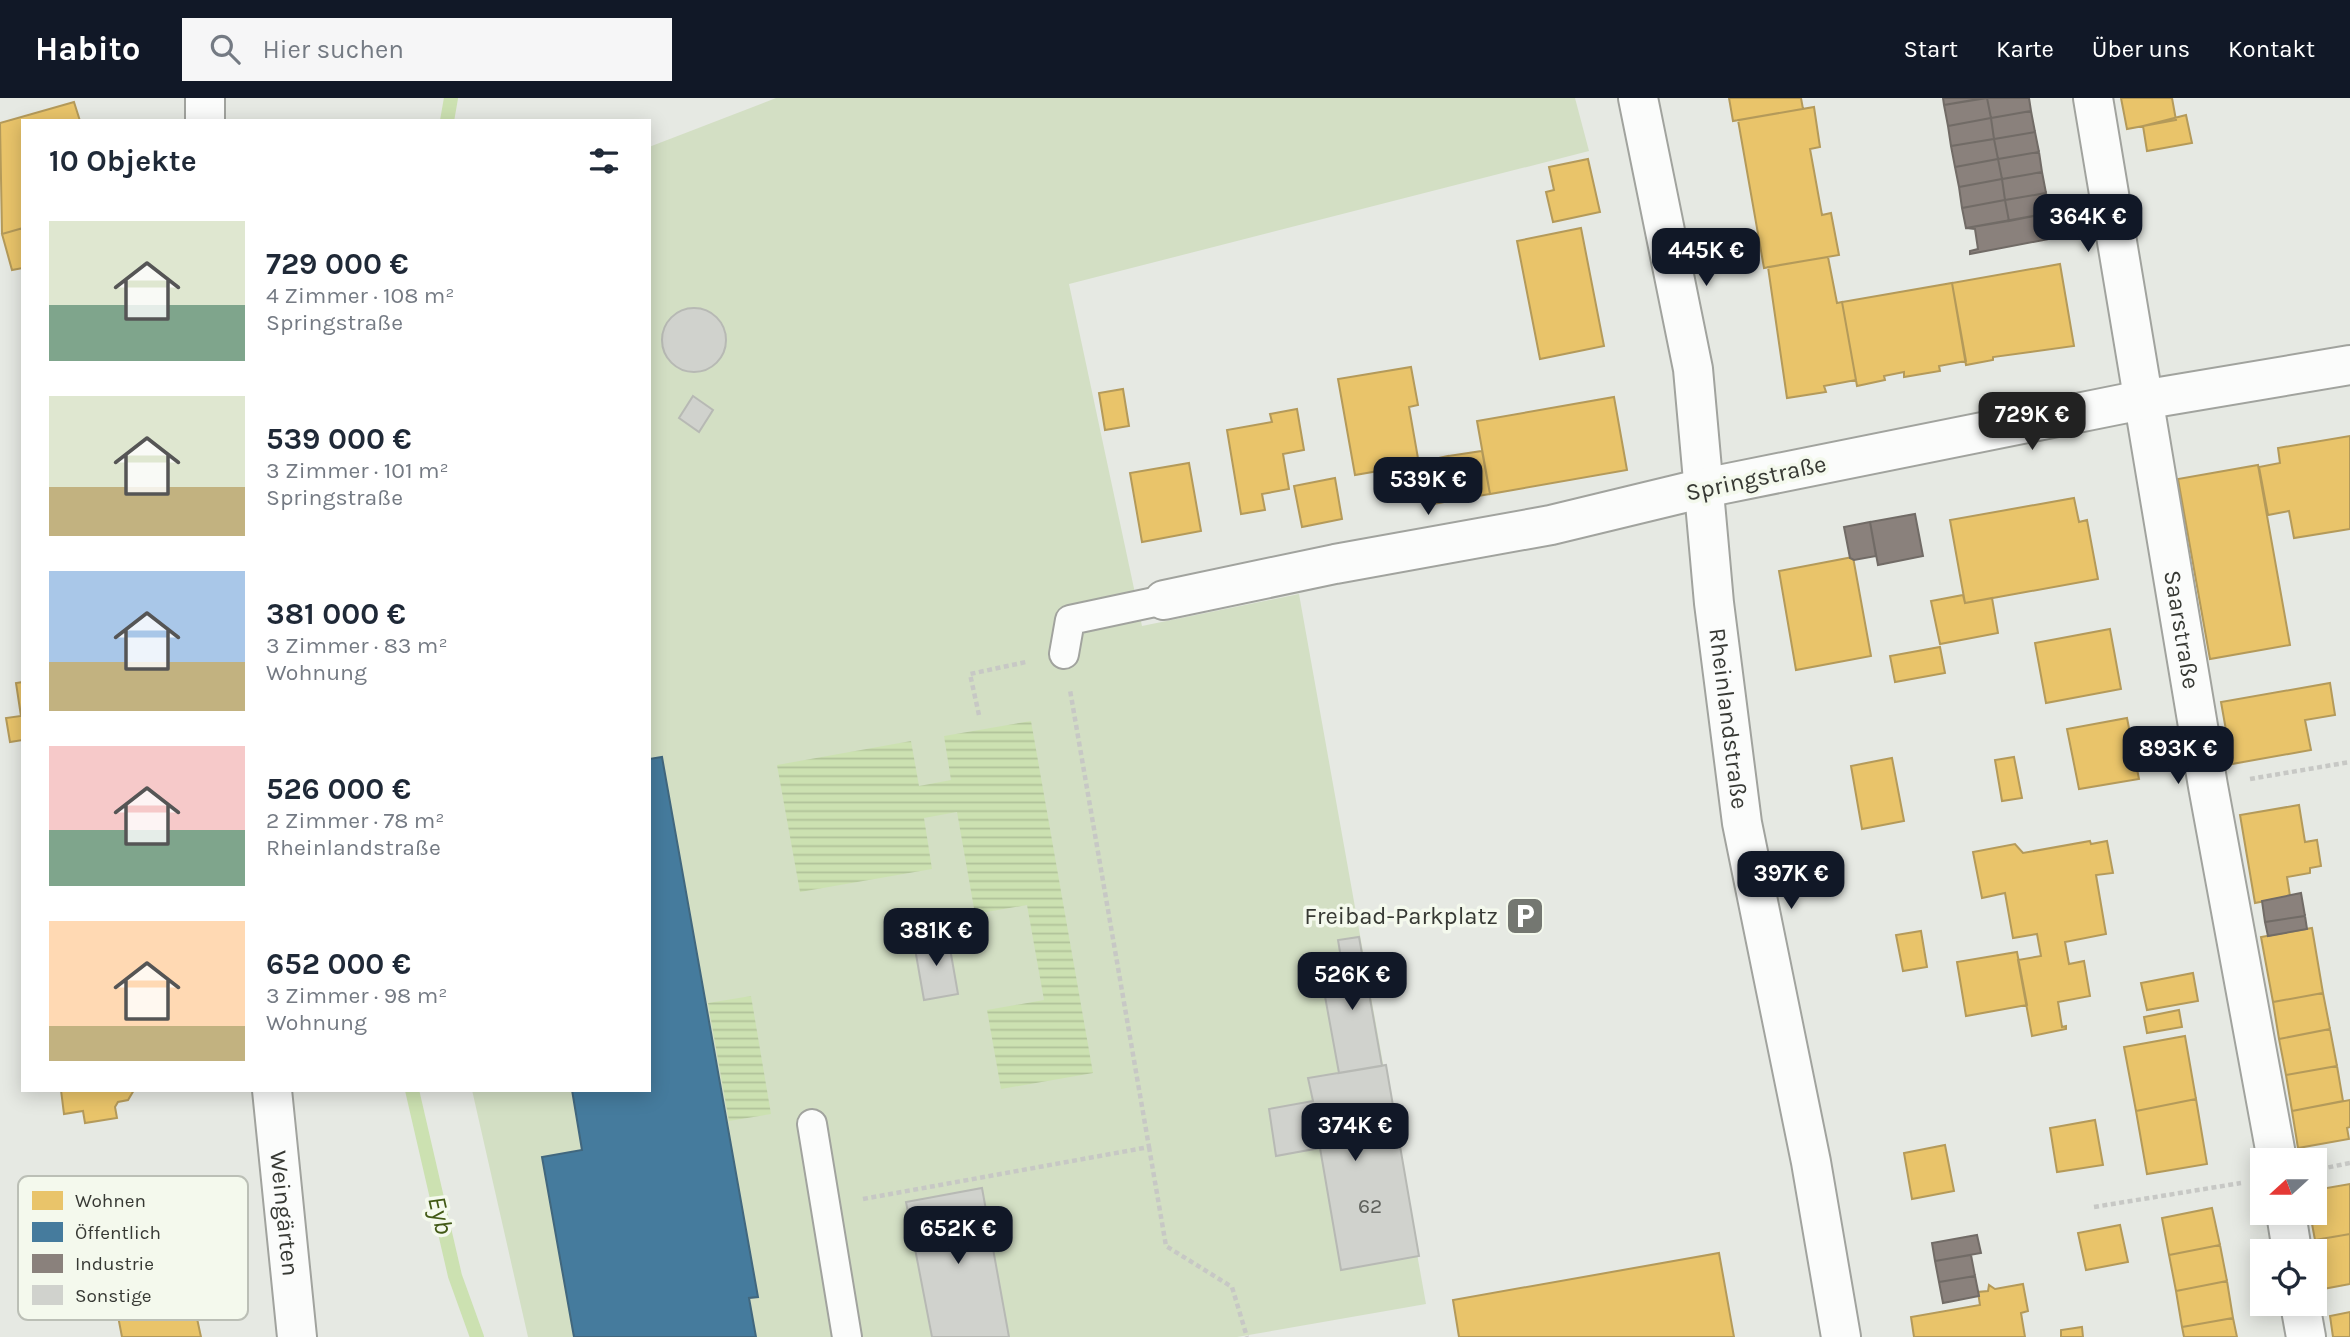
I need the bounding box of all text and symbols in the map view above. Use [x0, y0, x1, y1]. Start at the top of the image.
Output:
search box [182, 18, 672, 81]
text: Habito [35, 30, 140, 68]
icon: search [206, 30, 244, 68]
text: Hier suchen [262, 34, 404, 65]
text: Start [1904, 35, 1958, 63]
text: Karte [1996, 35, 2054, 63]
text: Über uns [2092, 35, 2190, 63]
text: Kontakt [2228, 35, 2315, 63]
icon: filters [585, 142, 623, 180]
text: 10 Objekte [49, 143, 197, 179]
pin: 364K € [2031, 194, 2145, 254]
text: 364K € [2049, 203, 2127, 230]
pin: 445K € [1649, 228, 1763, 288]
text: 445K € [1668, 237, 1744, 264]
text: 729 000 € [266, 246, 409, 282]
icon: home [105, 249, 189, 333]
text: 4 Zimmer · 108 m² [266, 282, 455, 309]
text: Springstraße [266, 309, 403, 336]
pin: 729K € [1975, 392, 2089, 452]
text: 729K € [1995, 401, 2069, 428]
text: 539 000 € [266, 421, 412, 457]
icon: home [105, 424, 189, 508]
street label: Springstraße [1683, 449, 1829, 507]
text: 3 Zimmer · 101 m² [266, 457, 449, 484]
pin: 539K € [1371, 458, 1485, 517]
text: 539K € [1389, 466, 1467, 493]
text: Springstraße [266, 484, 403, 511]
street label: Saarstraße [2158, 568, 2206, 691]
text: 381 000 € [266, 596, 406, 632]
icon: home [105, 599, 189, 683]
street label: Rheinlandstraße [1703, 626, 1754, 811]
text: 3 Zimmer · 83 m² [266, 632, 448, 659]
text: Wohnung [266, 659, 367, 686]
pin: 893K € [2121, 726, 2235, 786]
text: 893K € [2139, 735, 2217, 762]
text: 526 000 € [266, 771, 411, 807]
icon: home [105, 774, 189, 858]
text: 2 Zimmer · 78 m² [266, 807, 445, 834]
text: Rheinlandstraße [266, 834, 441, 861]
pin: 397K € [1734, 852, 1848, 911]
text: 397K € [1753, 860, 1829, 887]
parking icon: Freibad-Parkplatz [1504, 895, 1546, 937]
place label: Freibad-Parkplatz [1304, 902, 1498, 930]
pin: 381K € [879, 908, 993, 968]
text: 381K € [900, 917, 972, 944]
text: 652 000 € [266, 946, 411, 982]
icon: home [105, 949, 189, 1033]
pin: 526K € [1295, 953, 1409, 1012]
text: 526K € [1314, 961, 1390, 988]
text: 3 Zimmer · 98 m² [266, 982, 447, 1009]
text: Wohnung [266, 1009, 367, 1036]
pin: 374K € [1298, 1104, 1412, 1163]
text: 374K € [1318, 1112, 1392, 1139]
north arrow [2250, 1148, 2328, 1225]
map controls [2250, 1148, 2327, 1316]
street label: Weingärten [264, 1149, 305, 1277]
legend [18, 1176, 248, 1320]
text: Wohnen [75, 1190, 146, 1212]
water label: Eyb [421, 1193, 460, 1238]
house number: 62 [1358, 1194, 1382, 1218]
pin: 652K € [901, 1206, 1015, 1266]
text: 652K € [920, 1215, 996, 1242]
text: Öffentlich [75, 1222, 161, 1244]
button: locate [2250, 1239, 2327, 1316]
text: Industrie [75, 1253, 154, 1275]
text: Sonstige [75, 1285, 152, 1307]

